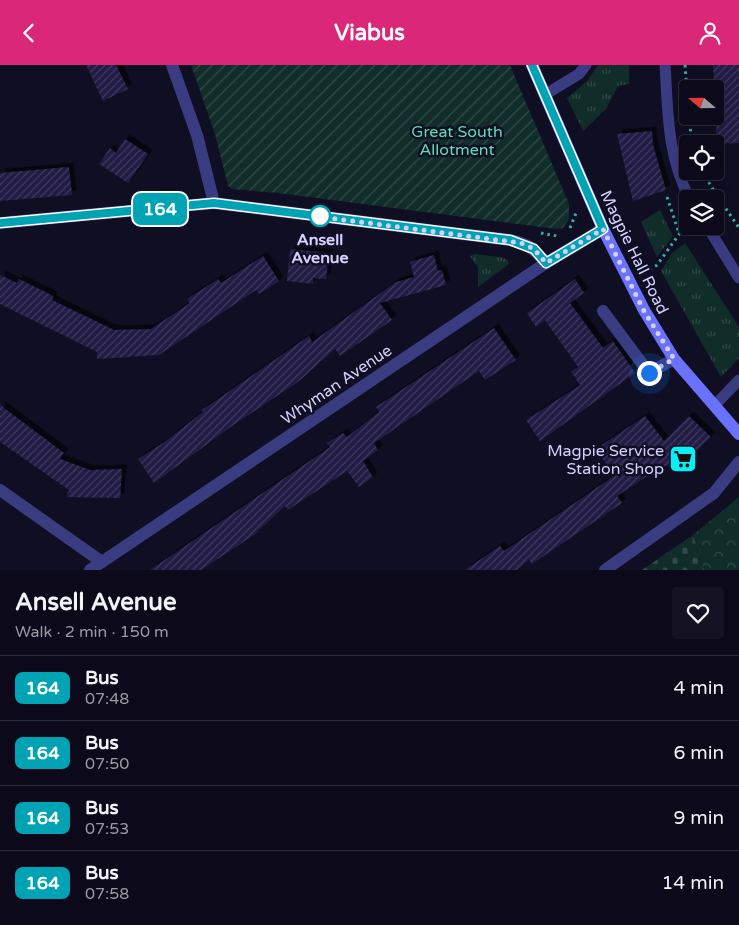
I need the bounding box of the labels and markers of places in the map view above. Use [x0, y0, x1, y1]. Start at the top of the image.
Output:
marker: Ansell Avenue [309, 205, 331, 227]
place label: Ansell Avenue [291, 230, 349, 268]
place label: Magpie Service Station Shop [547, 441, 664, 479]
supermarket icon: Magpie Service Station Shop [668, 444, 698, 474]

